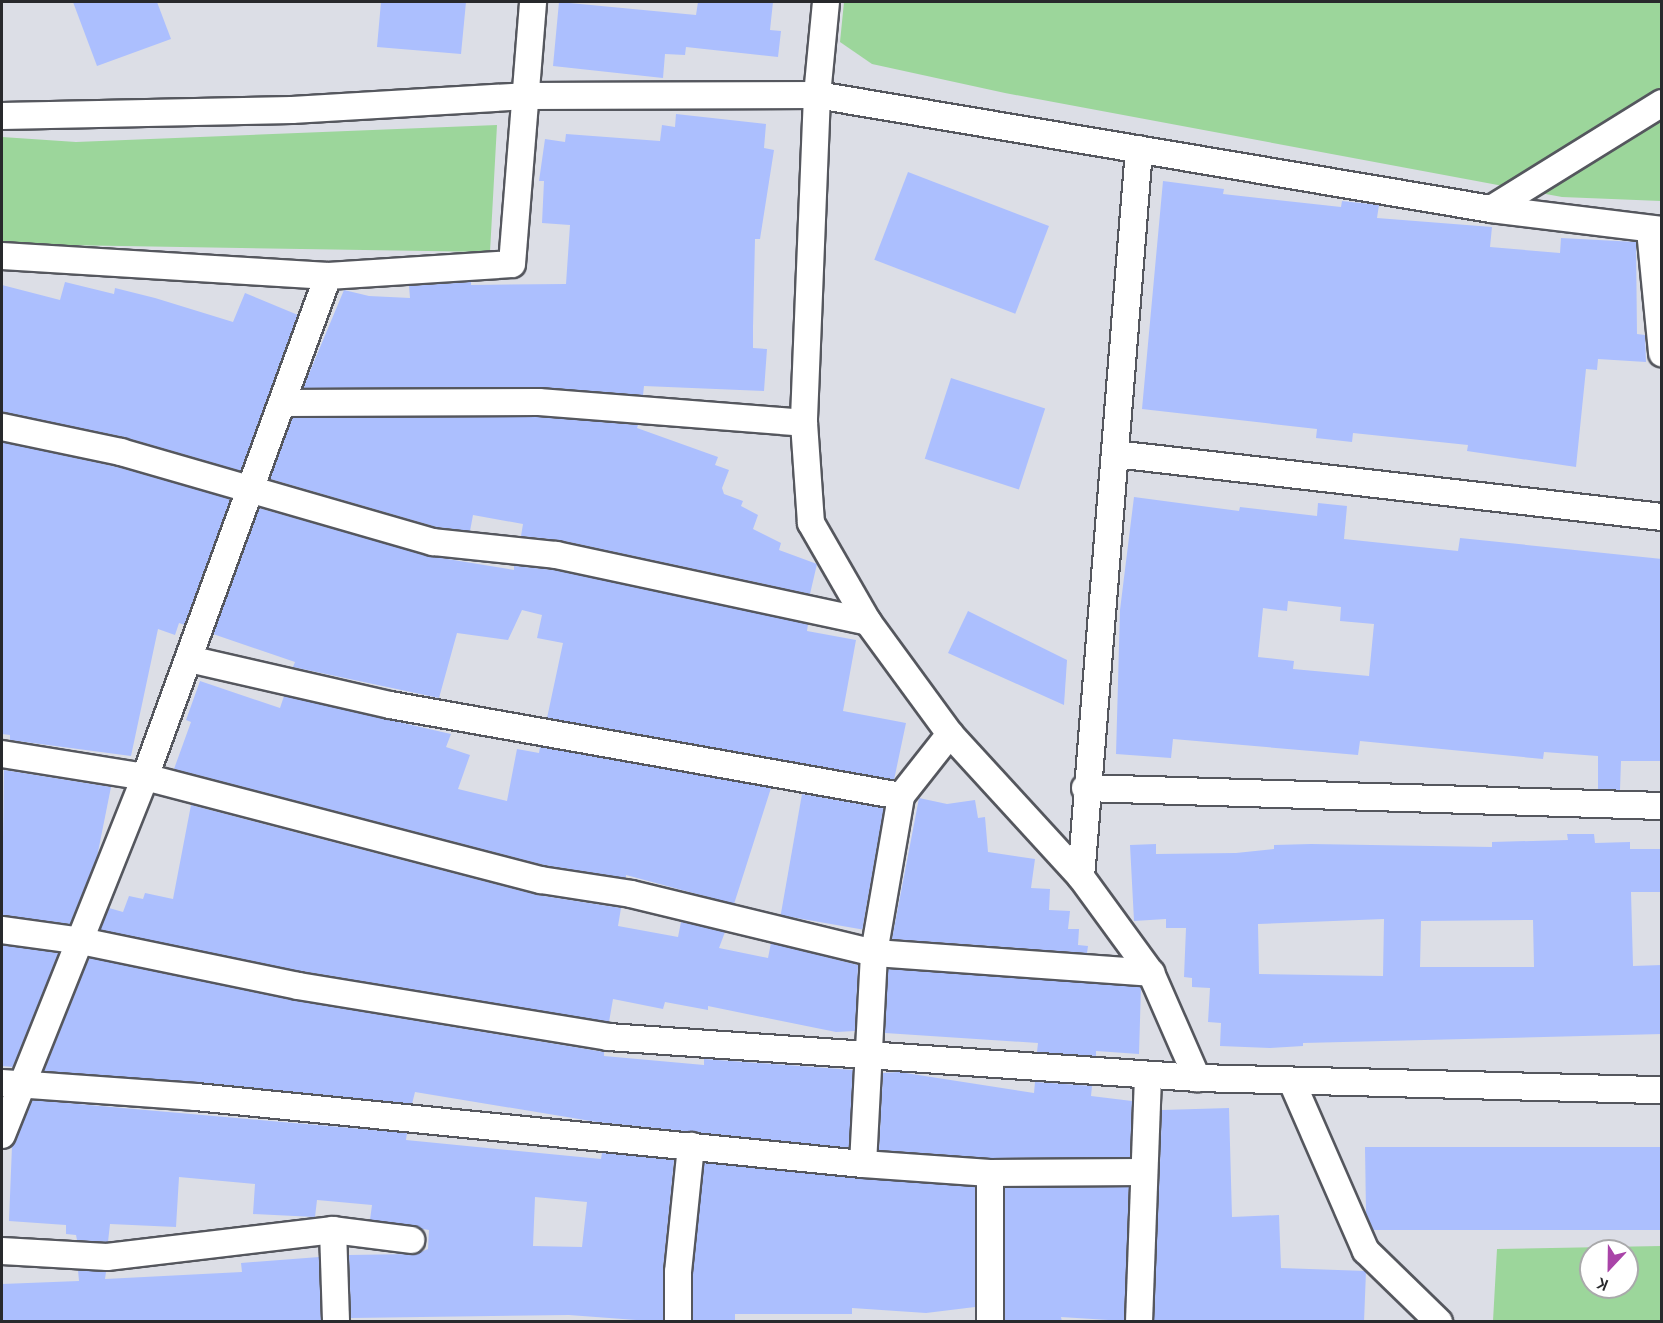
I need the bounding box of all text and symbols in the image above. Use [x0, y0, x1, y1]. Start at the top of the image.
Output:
north arrow [1579, 1239, 1639, 1299]
text: K [1595, 1274, 1611, 1295]

